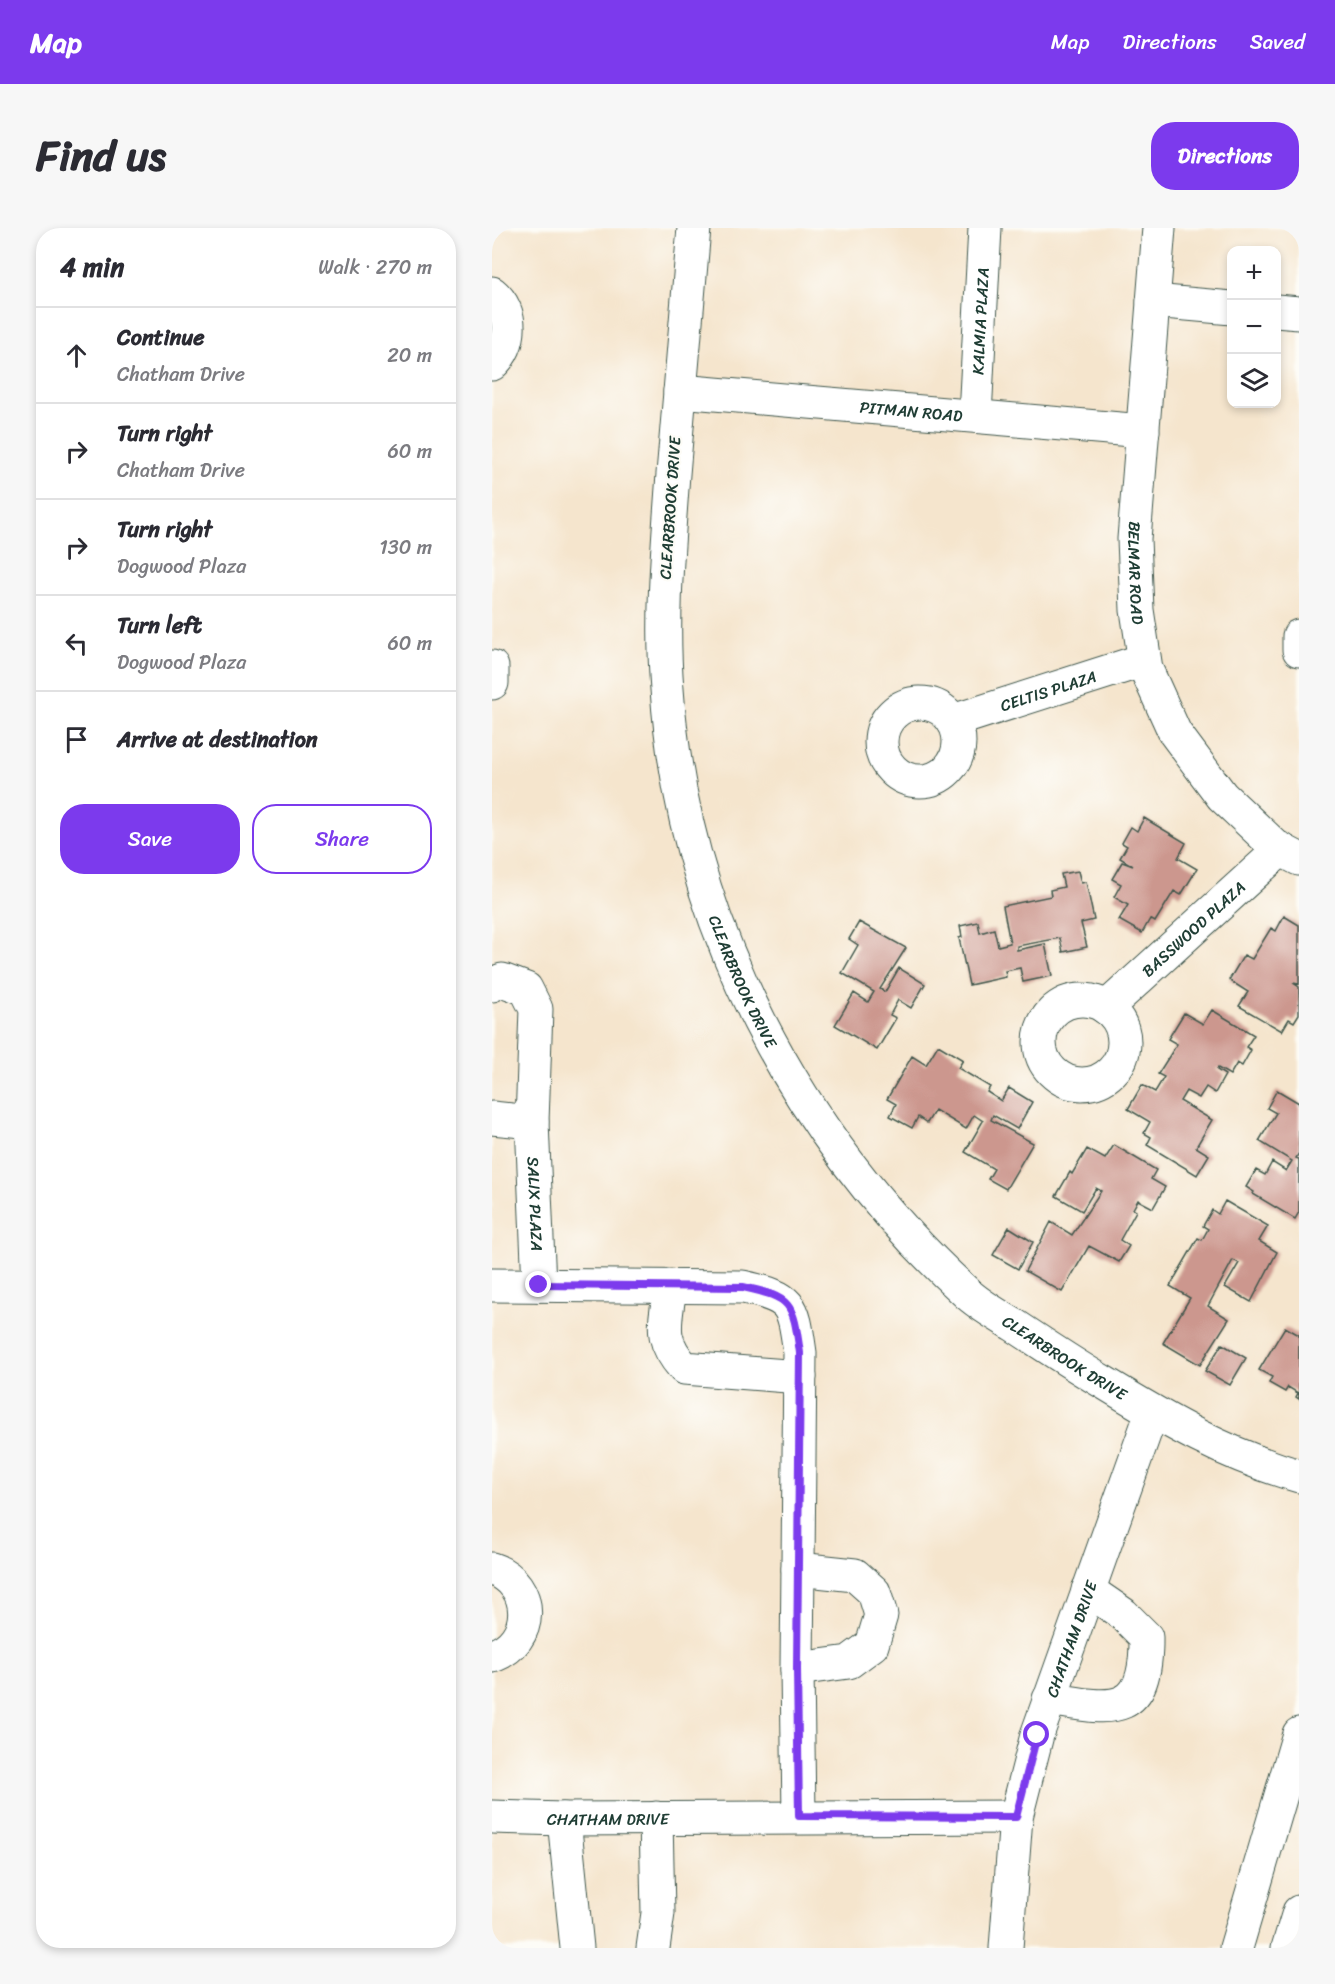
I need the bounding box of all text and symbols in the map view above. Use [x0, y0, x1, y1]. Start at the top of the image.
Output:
text: Map [30, 18, 82, 67]
text: Map [1051, 23, 1089, 61]
text: Directions [1122, 23, 1217, 61]
text: Saved [1250, 23, 1305, 61]
text: Find us [36, 119, 166, 193]
button: Directions [1151, 122, 1299, 190]
text: 4 min [60, 244, 124, 290]
map controls [1227, 246, 1281, 408]
button: + [1227, 246, 1281, 300]
text: Walk · 270 m [318, 250, 432, 285]
street label: KALMIA PLAZA [963, 267, 997, 376]
button: − [1227, 300, 1281, 354]
text: Continue [117, 318, 205, 357]
text: 20 m [387, 338, 432, 373]
icon: ahead [60, 339, 93, 372]
button: layers [1227, 354, 1281, 408]
text: Chatham Drive [117, 357, 245, 392]
street label: PITMAN ROAD [858, 392, 964, 430]
text: Turn right [117, 414, 212, 453]
text: 60 m [387, 434, 432, 469]
street label: CLEARBROOK DRIVE [651, 434, 690, 580]
icon: right [60, 435, 93, 468]
text: Chatham Drive [117, 453, 245, 488]
text: Turn right [117, 510, 212, 549]
street label: BELMAR ROAD [1119, 520, 1154, 627]
text: 130 m [379, 530, 432, 565]
icon: right [60, 531, 93, 564]
text: Dogwood Plaza [117, 549, 246, 584]
text: Turn left [117, 606, 202, 645]
text: 60 m [387, 626, 432, 661]
icon: left [60, 627, 93, 660]
text: Dogwood Plaza [117, 645, 246, 680]
street label: CELTIS PLAZA [996, 662, 1100, 720]
text: Arrive at destination [117, 720, 318, 759]
icon: arrive [60, 723, 93, 756]
button: Save [60, 804, 240, 874]
button: Share [252, 804, 432, 874]
street label: BASSWOOD PLAZA [1134, 873, 1252, 984]
street label: CLEARBROOK DRIVE [701, 911, 786, 1054]
street label: SALIX PLAZA [519, 1156, 552, 1252]
route end [525, 1271, 551, 1297]
street label: CLEARBROOK DRIVE [997, 1307, 1134, 1408]
street label: CHATHAM DRIVE [1037, 1576, 1106, 1701]
route start [1023, 1721, 1049, 1747]
street label: CHATHAM DRIVE [547, 1804, 670, 1834]

